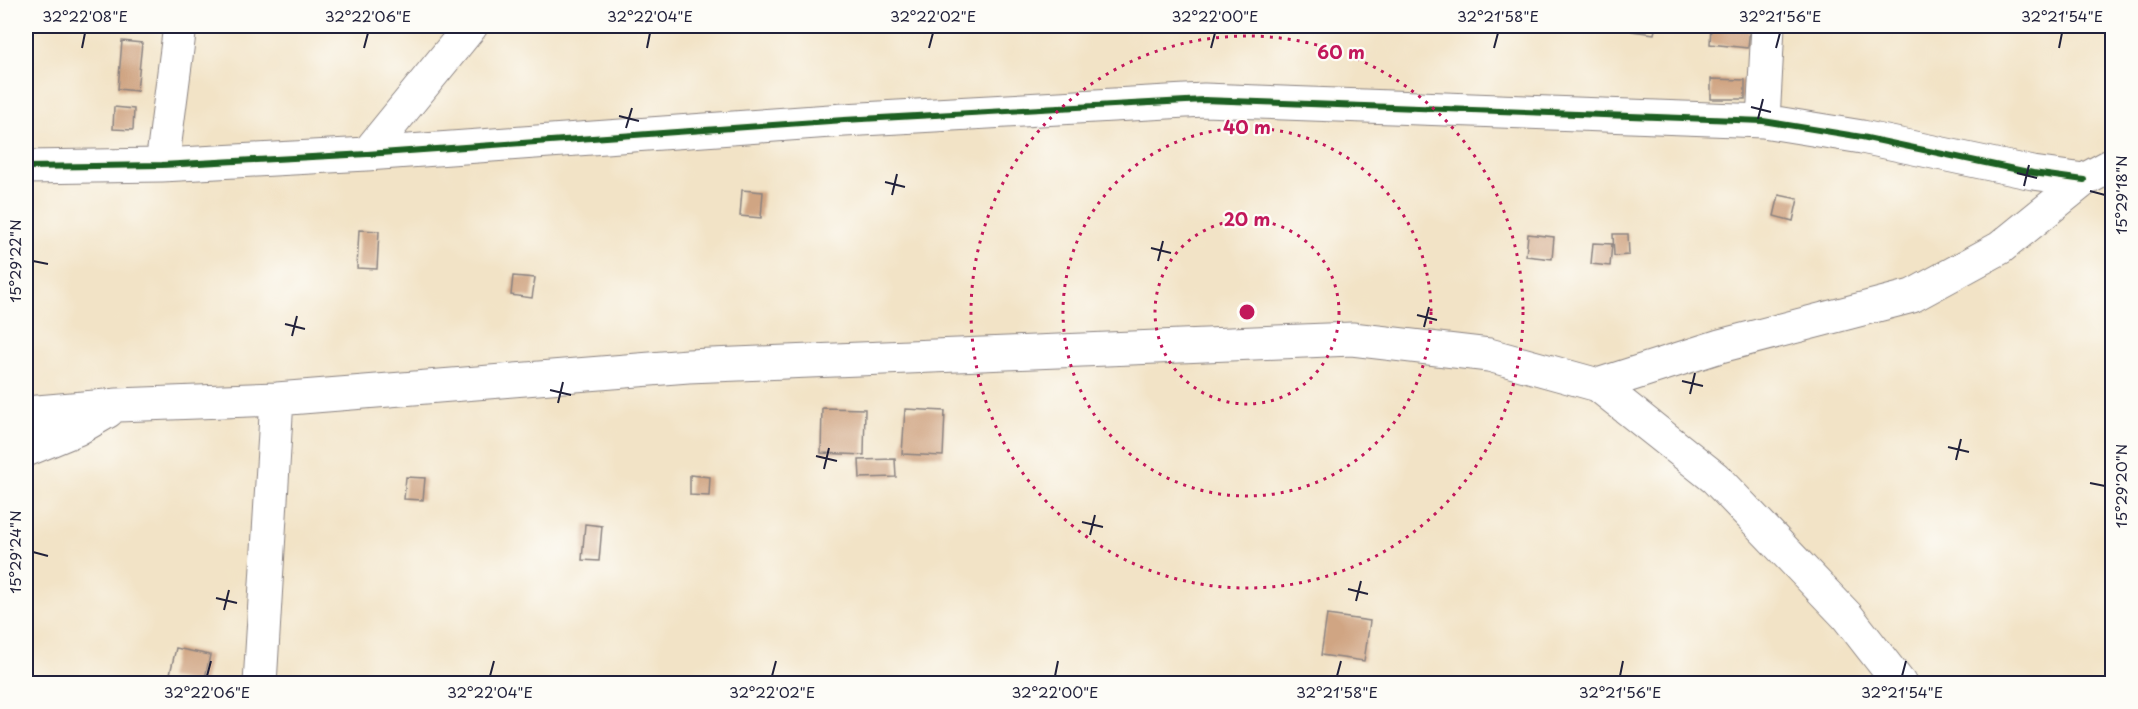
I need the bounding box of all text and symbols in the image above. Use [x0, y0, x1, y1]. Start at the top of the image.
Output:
text: 32°22'08"E [42, 4, 128, 27]
text: 32°22'06"E [325, 4, 411, 27]
text: 32°22'04"E [607, 4, 693, 27]
text: 32°22'02"E [890, 4, 976, 27]
text: 32°22'00"E [1171, 4, 1259, 27]
text: 32°21'58"E [1457, 4, 1539, 27]
text: 32°21'56"E [1739, 4, 1821, 27]
text: 32°21'54"E [2021, 4, 2103, 27]
text: 60 m [1317, 38, 1365, 65]
text: 40 m [1223, 113, 1271, 140]
text: 15°29'18"N [2109, 155, 2132, 235]
text: 20 m [1224, 205, 1270, 232]
text: 15°29'22"N [3, 219, 26, 303]
centre of rings [1237, 302, 1257, 322]
text: 15°29'20"N [2109, 444, 2132, 528]
text: 15°29'24"N [3, 510, 26, 594]
text: 32°22'06"E [164, 680, 250, 703]
text: 32°22'04"E [447, 680, 533, 703]
text: 32°22'02"E [729, 680, 815, 703]
text: 32°22'00"E [1011, 680, 1099, 703]
text: 32°21'58"E [1296, 680, 1378, 703]
text: 32°21'56"E [1579, 680, 1661, 703]
text: 32°21'54"E [1861, 680, 1943, 703]

